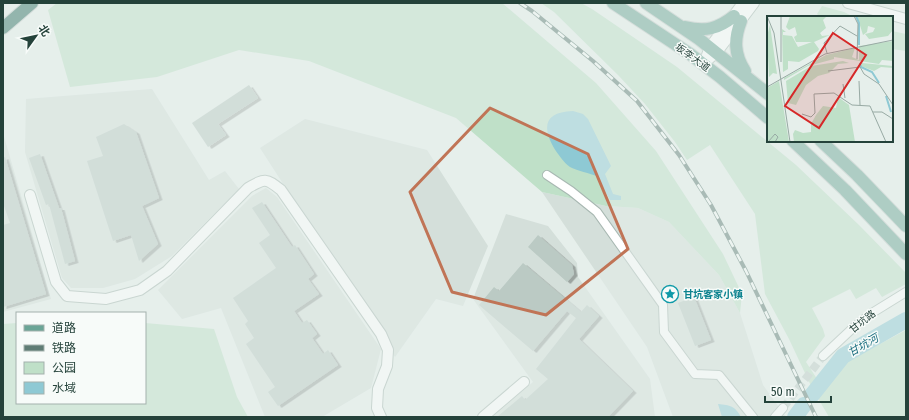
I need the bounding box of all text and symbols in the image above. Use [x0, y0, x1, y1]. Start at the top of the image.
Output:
north arrow [16, 16, 56, 56]
inset map [767, 16, 893, 142]
text: 北 [36, 23, 52, 39]
street label: 坂李大道 [673, 41, 712, 74]
place icon: 甘坑客家小镇 [660, 284, 680, 304]
place label: 甘坑客家小镇 [683, 288, 743, 301]
street label: 甘坑路 [847, 308, 878, 336]
legend [16, 312, 146, 404]
text: 道路 [52, 321, 76, 335]
water label: 甘坑河 [846, 331, 883, 359]
text: 铁路 [52, 341, 76, 355]
text: 公园 [52, 361, 76, 375]
scale bar [765, 378, 831, 404]
text: 水域 [52, 381, 76, 395]
text: 50 m [771, 385, 795, 399]

